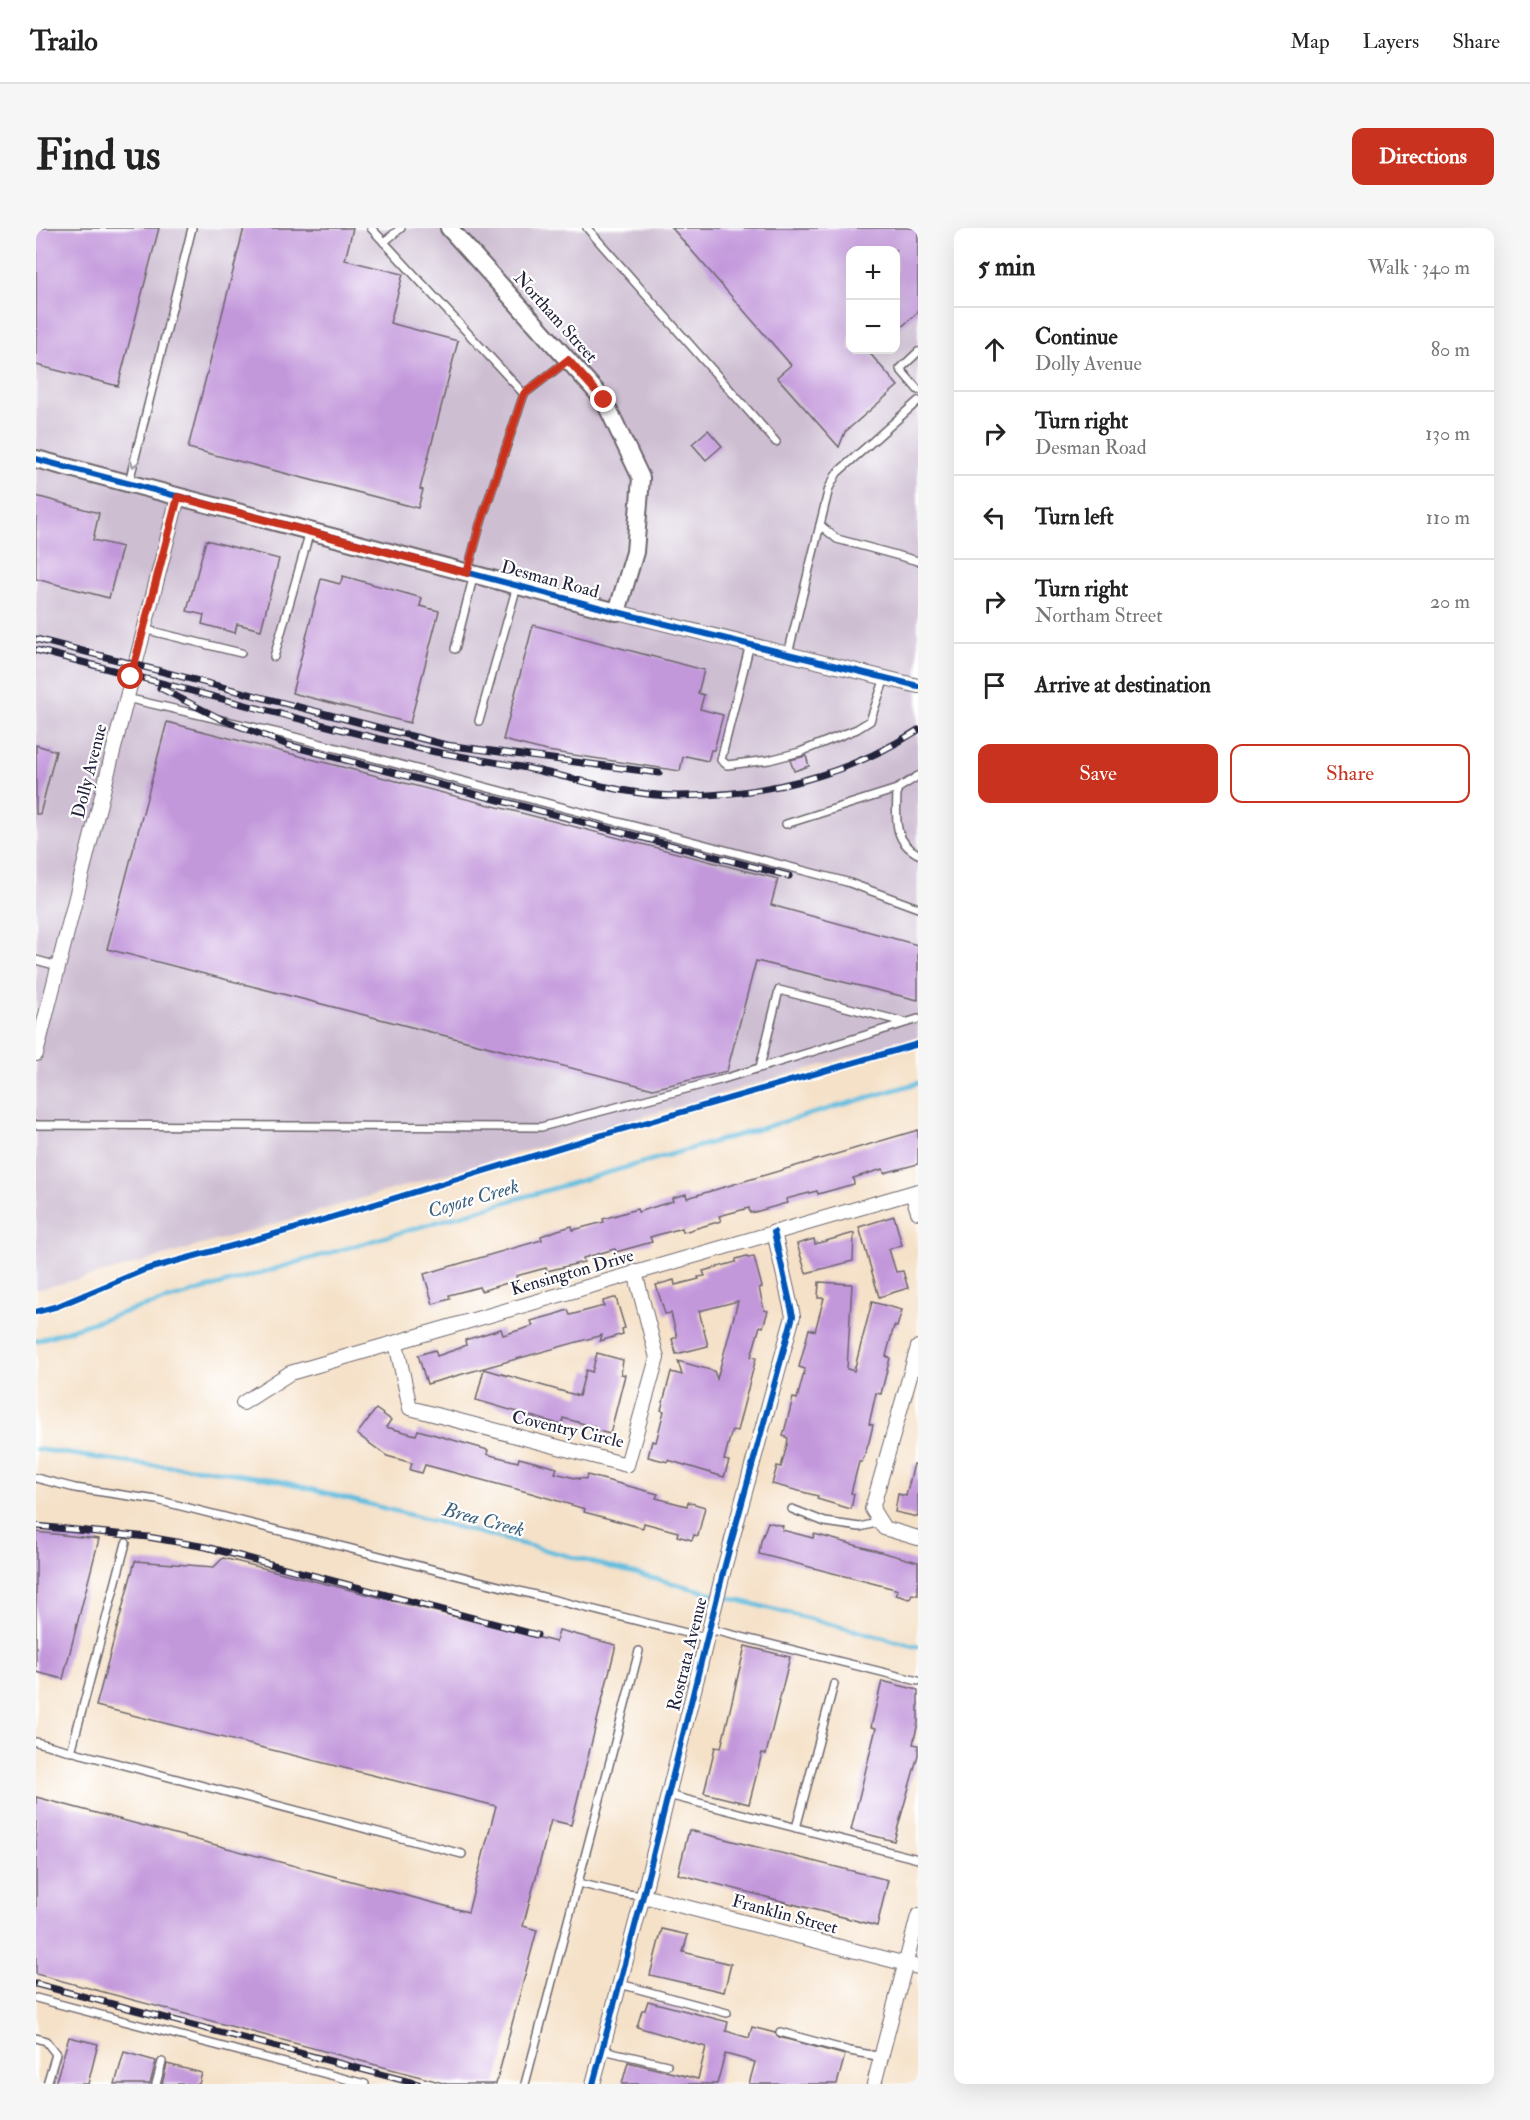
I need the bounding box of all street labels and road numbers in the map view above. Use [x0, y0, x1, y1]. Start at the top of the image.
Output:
street label: Northam Street [509, 267, 603, 368]
street label: Desman Road [498, 555, 601, 604]
street label: Dolly Avenue [67, 721, 112, 821]
street label: Kensington Drive [508, 1244, 637, 1301]
street label: Coventry Circle [510, 1405, 627, 1454]
street label: Rostrata Avenue [662, 1594, 713, 1713]
street label: Franklin Street [729, 1889, 841, 1940]

